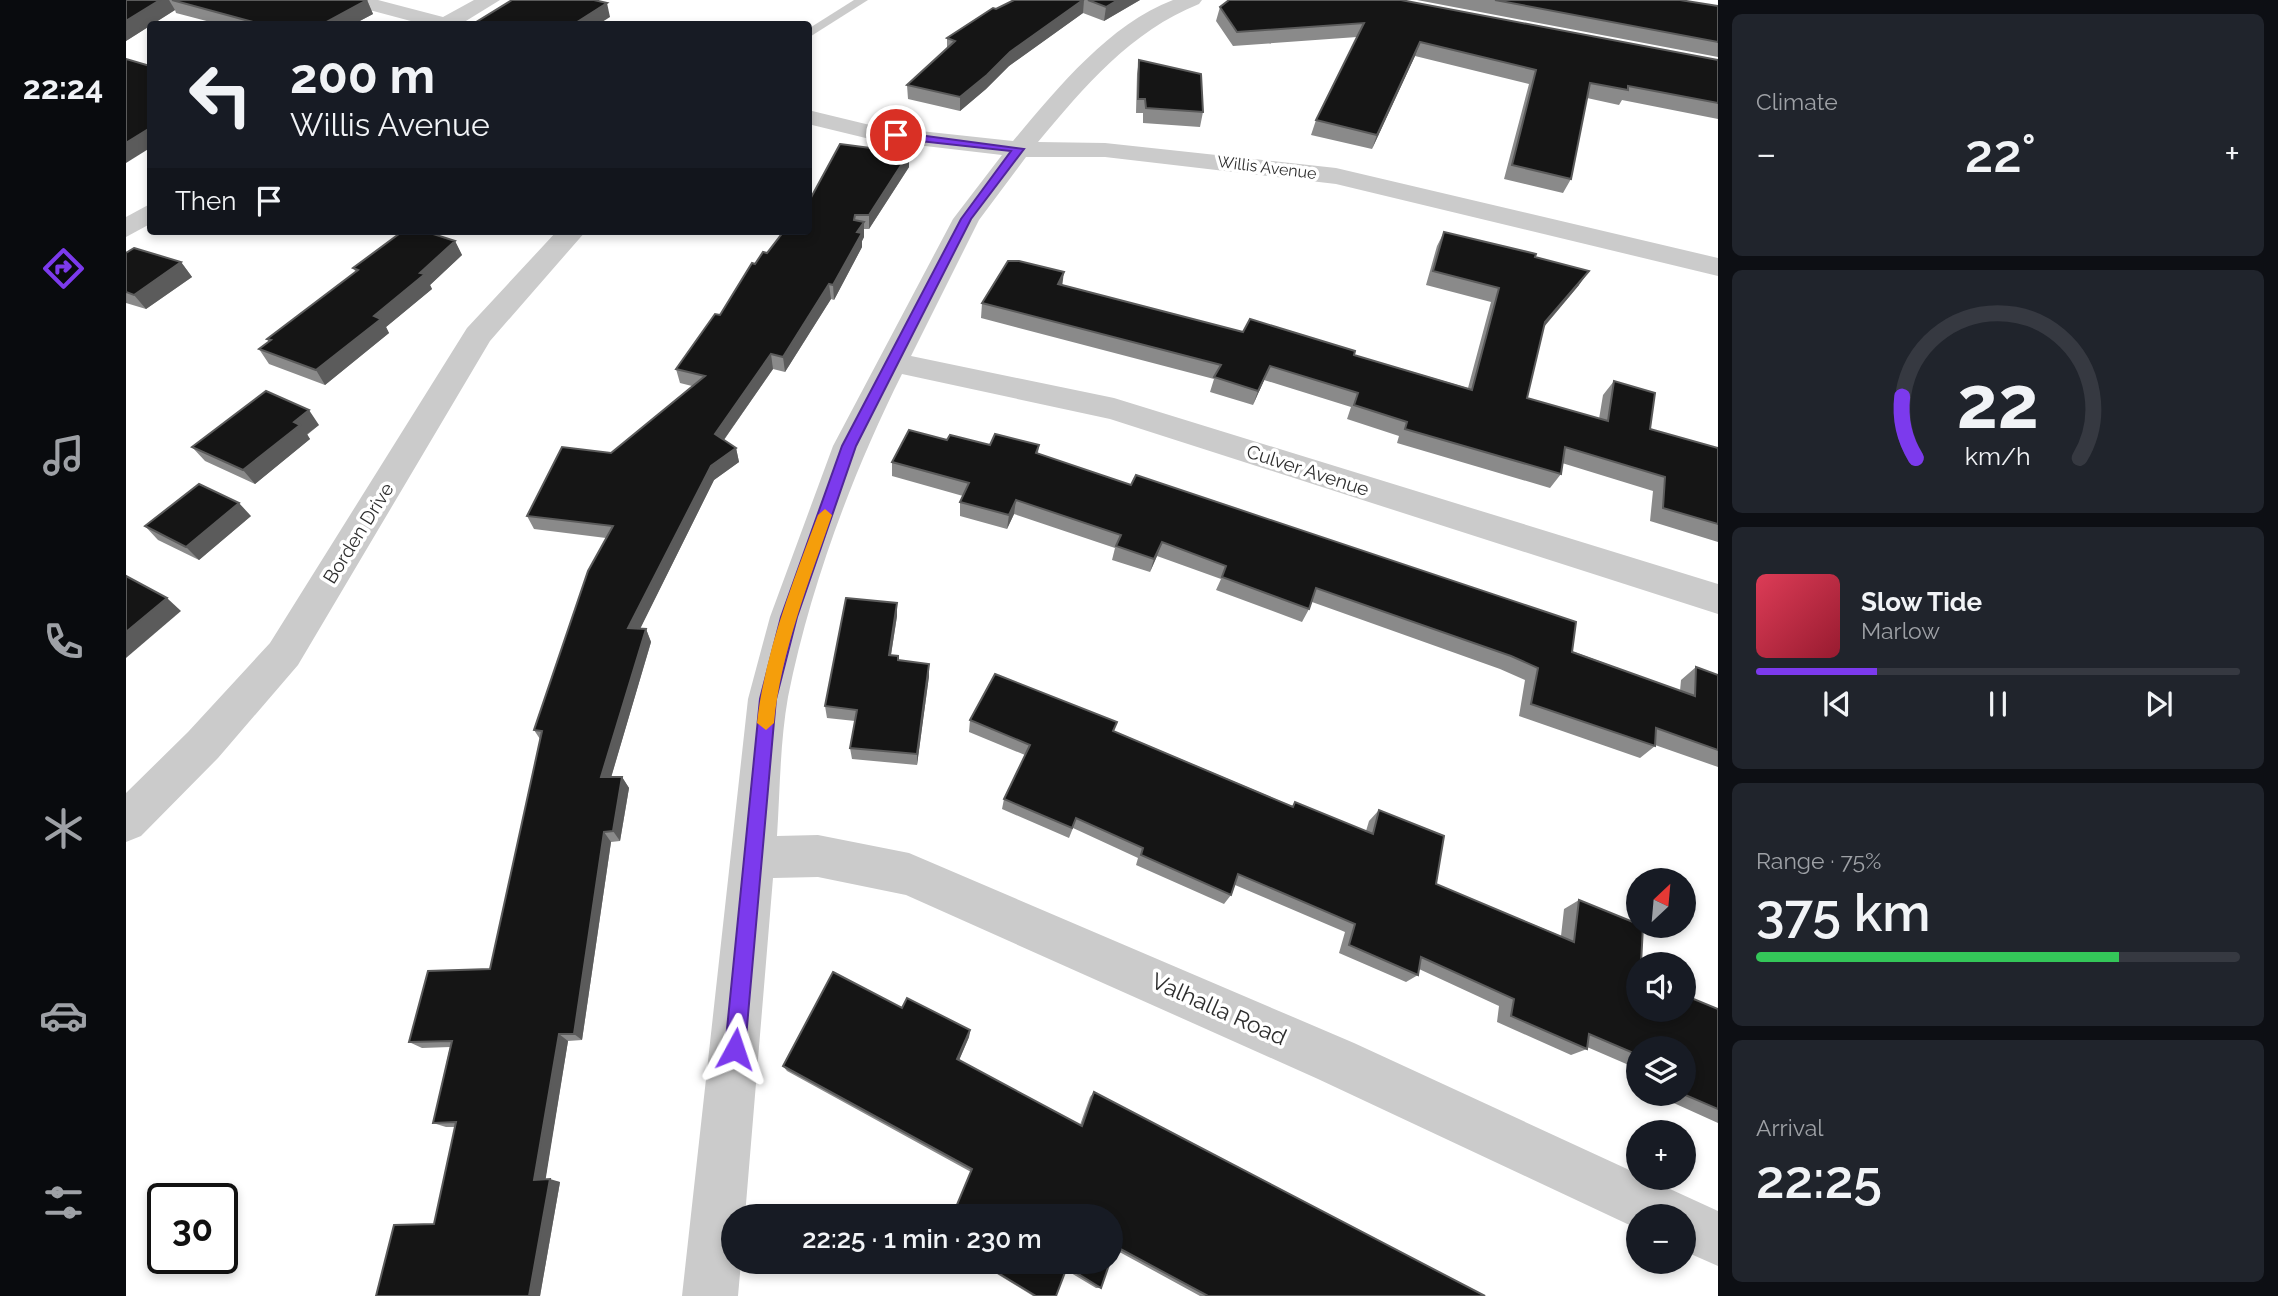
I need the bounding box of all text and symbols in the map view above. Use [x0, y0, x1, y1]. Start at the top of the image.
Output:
text: 200 m [290, 47, 435, 104]
icon: left [175, 49, 266, 140]
text: 22:24 [23, 69, 103, 106]
text: Climate [1756, 88, 1838, 115]
pin [866, 105, 926, 165]
text: Willis Avenue [290, 106, 490, 143]
icon: arrive [877, 116, 915, 154]
text: 22° [1965, 123, 2036, 184]
text: − [1756, 131, 1776, 176]
text: + [2224, 131, 2240, 176]
street label: Willis Avenue [1216, 152, 1318, 183]
icon: arrive [250, 182, 288, 220]
text: Then [175, 186, 236, 216]
icon: directions [39, 244, 88, 293]
text: 22 [1957, 360, 2039, 445]
icon: music [39, 431, 88, 480]
street label: Culver Avenue [1244, 440, 1372, 500]
text: km/h [1965, 440, 2031, 470]
street label: Borden Drive [318, 479, 398, 587]
text: Slow Tide [1861, 587, 1982, 617]
icon: phone [39, 617, 88, 666]
text: Marlow [1861, 617, 1940, 644]
icon: previous [1818, 685, 1856, 723]
icon: pause [1979, 685, 2017, 723]
icon: next [2140, 685, 2178, 723]
icon: climate [39, 804, 88, 853]
text: Range · 75% [1756, 847, 1881, 874]
north arrow [1626, 868, 1696, 938]
map controls [1626, 868, 1696, 1274]
text: 375 km [1756, 882, 1931, 943]
button: sound [1626, 952, 1696, 1022]
street label: Valhalla Road [1147, 967, 1291, 1050]
icon: car [39, 991, 88, 1040]
position arrow [698, 1012, 772, 1086]
button: layers [1626, 1036, 1696, 1106]
text: Arrival [1756, 1114, 1823, 1141]
button: + [1626, 1120, 1696, 1190]
text: 22:25 [1756, 1149, 1882, 1210]
icon: filters [39, 1178, 88, 1227]
speed limit sign: 30 [147, 1183, 238, 1274]
button: − [1626, 1204, 1696, 1274]
text: 22:25 · 1 min · 230 m [802, 1224, 1042, 1254]

